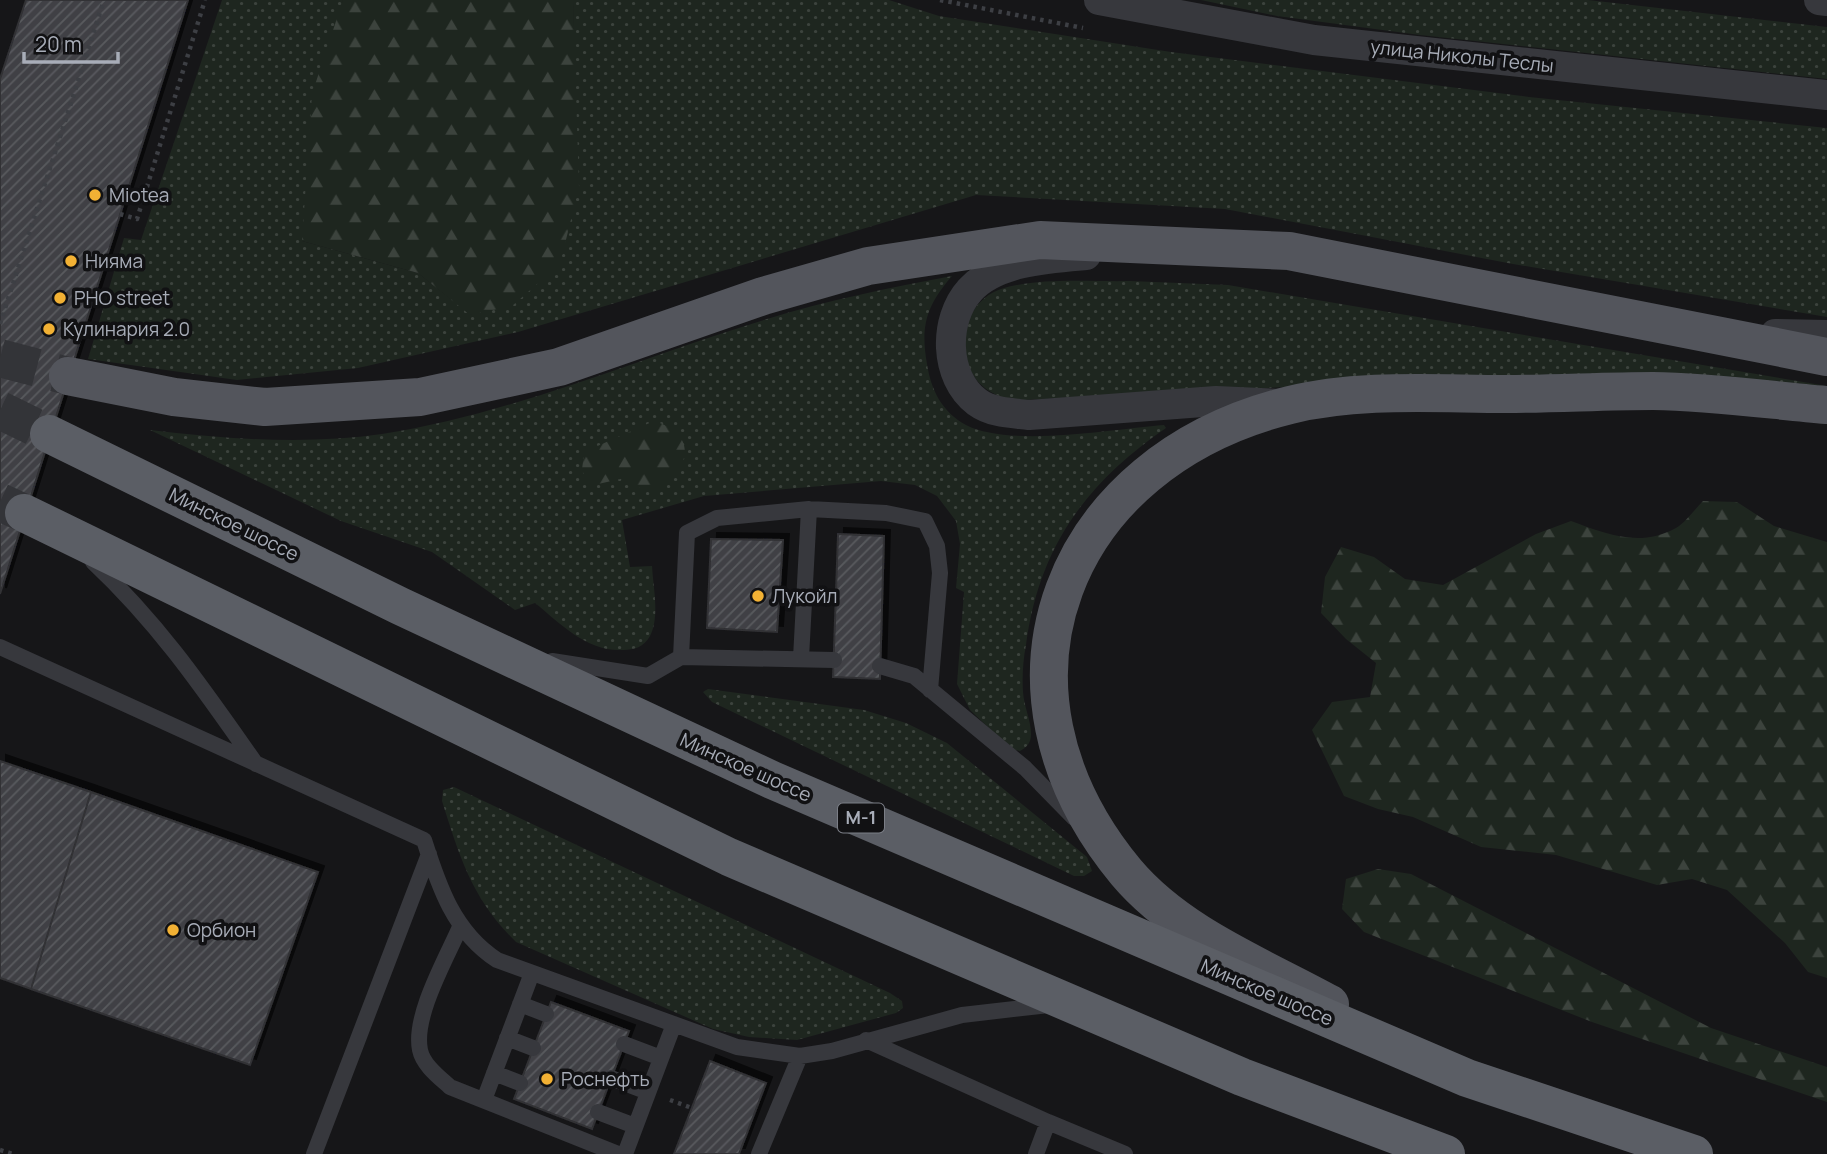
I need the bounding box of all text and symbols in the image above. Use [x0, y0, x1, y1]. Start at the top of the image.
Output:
scale bar [24, 21, 119, 65]
text: 20 m [35, 30, 82, 58]
street label: улица Николы Теслы [1369, 33, 1555, 79]
place label: Miotea [109, 182, 169, 208]
marker: Miotea [87, 187, 103, 203]
place label: Нияма [85, 248, 143, 274]
marker: Нияма [63, 253, 79, 269]
place label: PHO street [74, 285, 170, 311]
marker: PHO street [52, 290, 68, 306]
place label: Кулинария 2.0 [63, 316, 190, 342]
marker: Кулинария 2.0 [41, 321, 57, 337]
street label: Минское шоссе [165, 481, 303, 567]
place label: Лукойл [772, 583, 838, 609]
marker: Лукойл [750, 588, 766, 604]
street label: Минское шоссе [676, 726, 816, 808]
road number: М-1 [838, 804, 884, 832]
place label: Орбион [187, 917, 256, 943]
marker: Орбион [165, 922, 181, 938]
street label: Минское шоссе [1197, 952, 1337, 1032]
place label: Роснефть [561, 1066, 650, 1092]
marker: Роснефть [539, 1071, 555, 1087]

